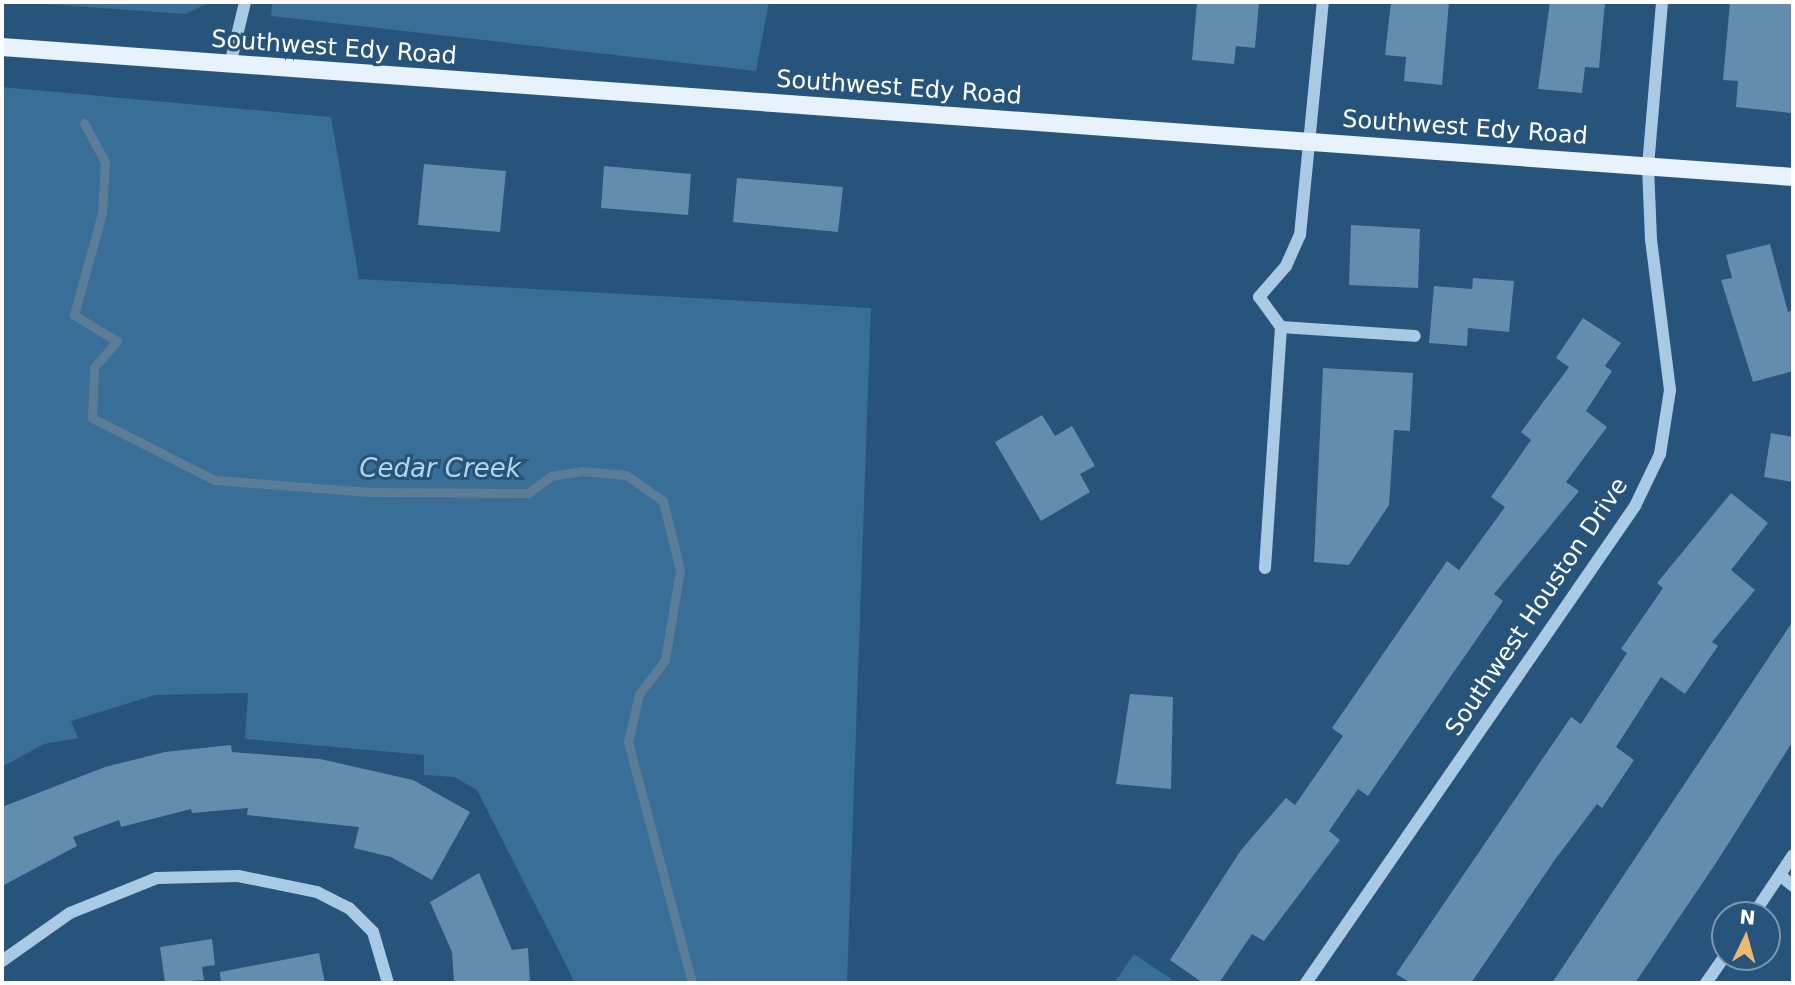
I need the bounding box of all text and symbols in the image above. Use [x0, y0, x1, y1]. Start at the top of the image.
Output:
street label: Southwest Edy Road [210, 25, 458, 71]
street label: Southwest Edy Road [775, 65, 1023, 111]
street label: Southwest Edy Road [1341, 105, 1589, 151]
water label: Cedar Creek [359, 453, 521, 485]
street label: Southwest Houston Drive [1440, 472, 1634, 742]
north arrow [1711, 901, 1781, 971]
text: N [1739, 905, 1757, 929]

